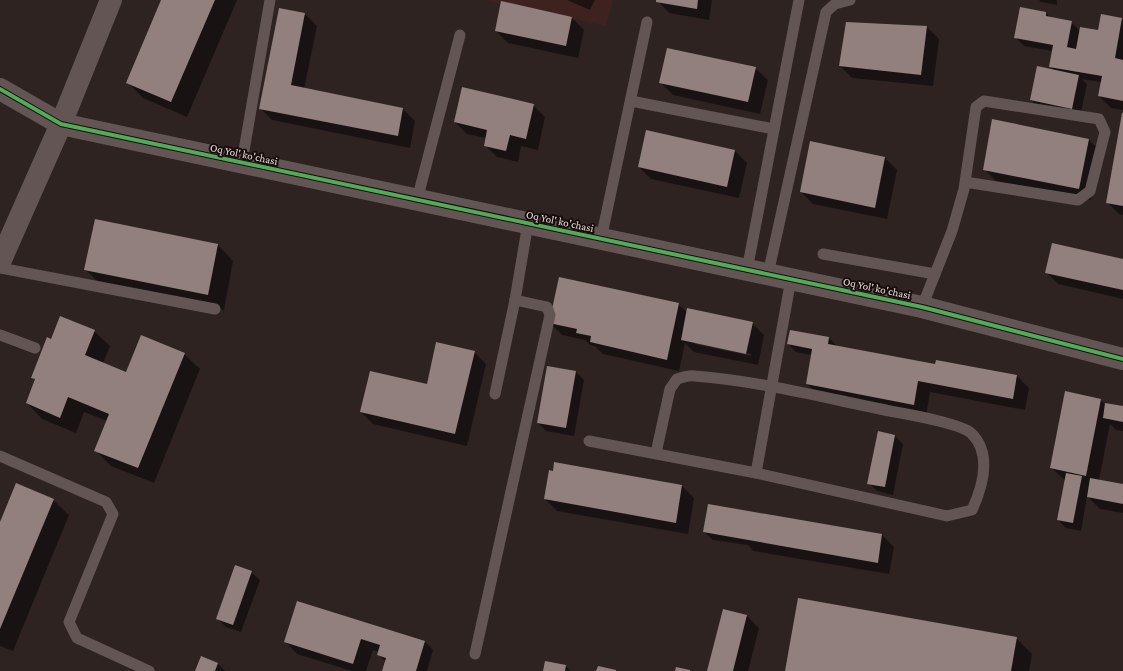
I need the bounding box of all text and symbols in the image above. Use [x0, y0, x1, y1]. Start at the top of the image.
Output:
street label: Oq Yol' ko'chasi [209, 141, 279, 168]
street label: Oq Yol' ko'chasi [525, 208, 595, 235]
street label: Oq Yol' ko'chasi [842, 275, 912, 302]

